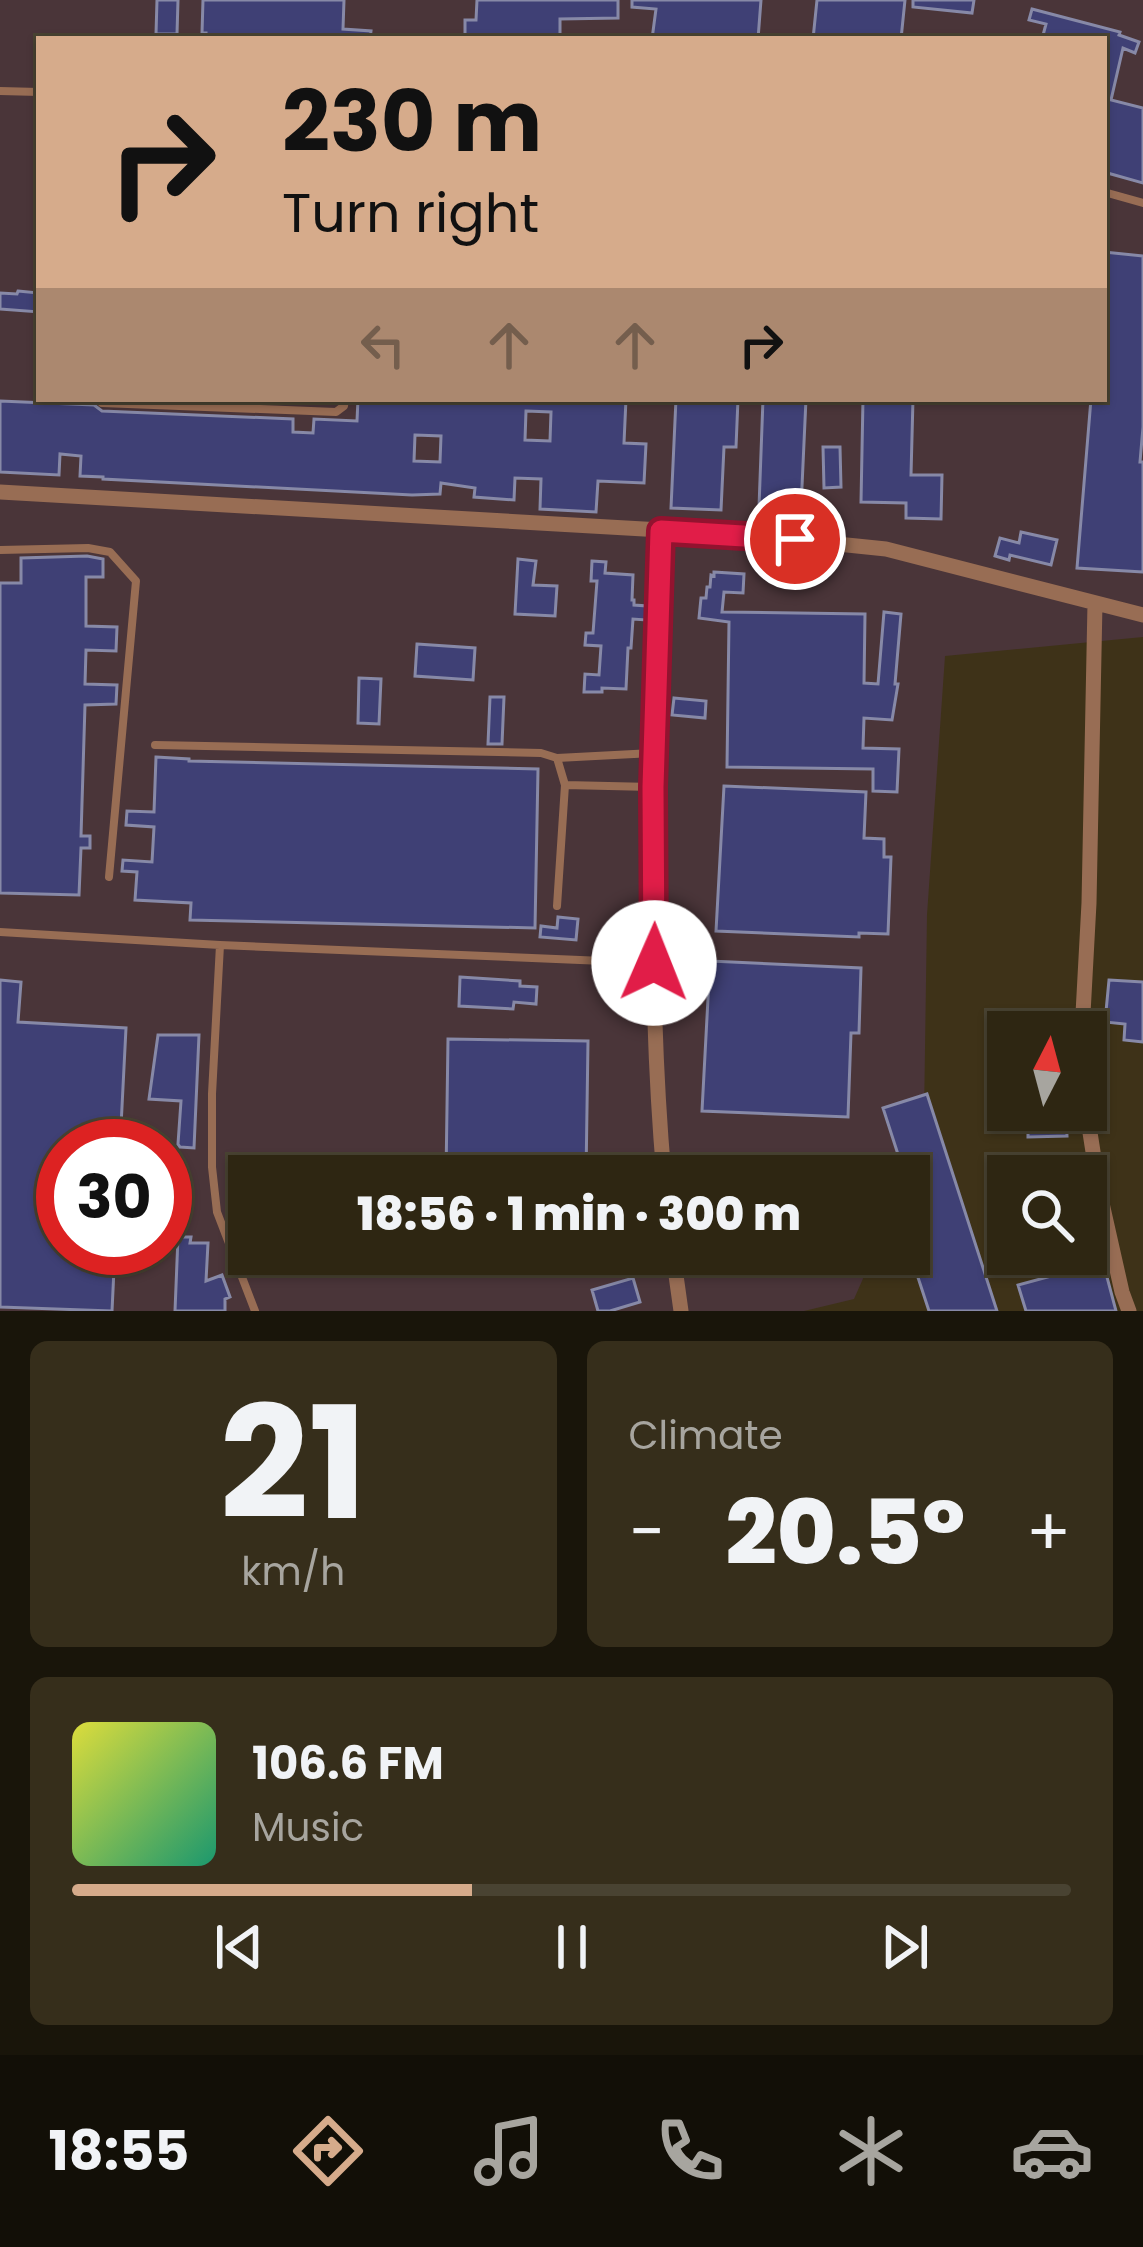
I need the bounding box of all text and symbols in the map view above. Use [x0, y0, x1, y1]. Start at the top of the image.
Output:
text: 230 m [282, 63, 542, 180]
icon: right [84, 84, 240, 240]
text: Turn right [282, 175, 539, 251]
icon: left [350, 312, 416, 378]
icon: ahead [476, 312, 542, 378]
icon: ahead [602, 312, 668, 378]
icon: right [728, 312, 794, 378]
pin [744, 488, 846, 590]
icon: arrive [762, 506, 828, 572]
position arrow [591, 900, 717, 1026]
north arrow [987, 1011, 1107, 1131]
map controls [987, 1011, 1107, 1275]
speed limit sign: 30 [36, 1119, 192, 1275]
button: search [987, 1155, 1107, 1275]
text: 18:56 · 1 min · 300 m [357, 1183, 801, 1246]
text: 21 [219, 1354, 367, 1573]
text: Climate [629, 1408, 783, 1463]
text: 20.5° [726, 1469, 965, 1596]
text: − [629, 1486, 665, 1578]
text: + [1026, 1486, 1071, 1578]
text: km/h [241, 1544, 345, 1599]
text: 106.6 FM [252, 1732, 444, 1795]
text: Music [252, 1800, 364, 1855]
icon: previous [206, 1914, 272, 1980]
icon: pause [539, 1914, 605, 1980]
icon: next [872, 1914, 938, 1980]
icon: directions [286, 2109, 370, 2193]
icon: music [467, 2109, 551, 2193]
icon: phone [648, 2109, 732, 2193]
icon: climate [829, 2109, 913, 2193]
icon: car [1010, 2109, 1094, 2193]
text: 18:55 [49, 2113, 189, 2189]

